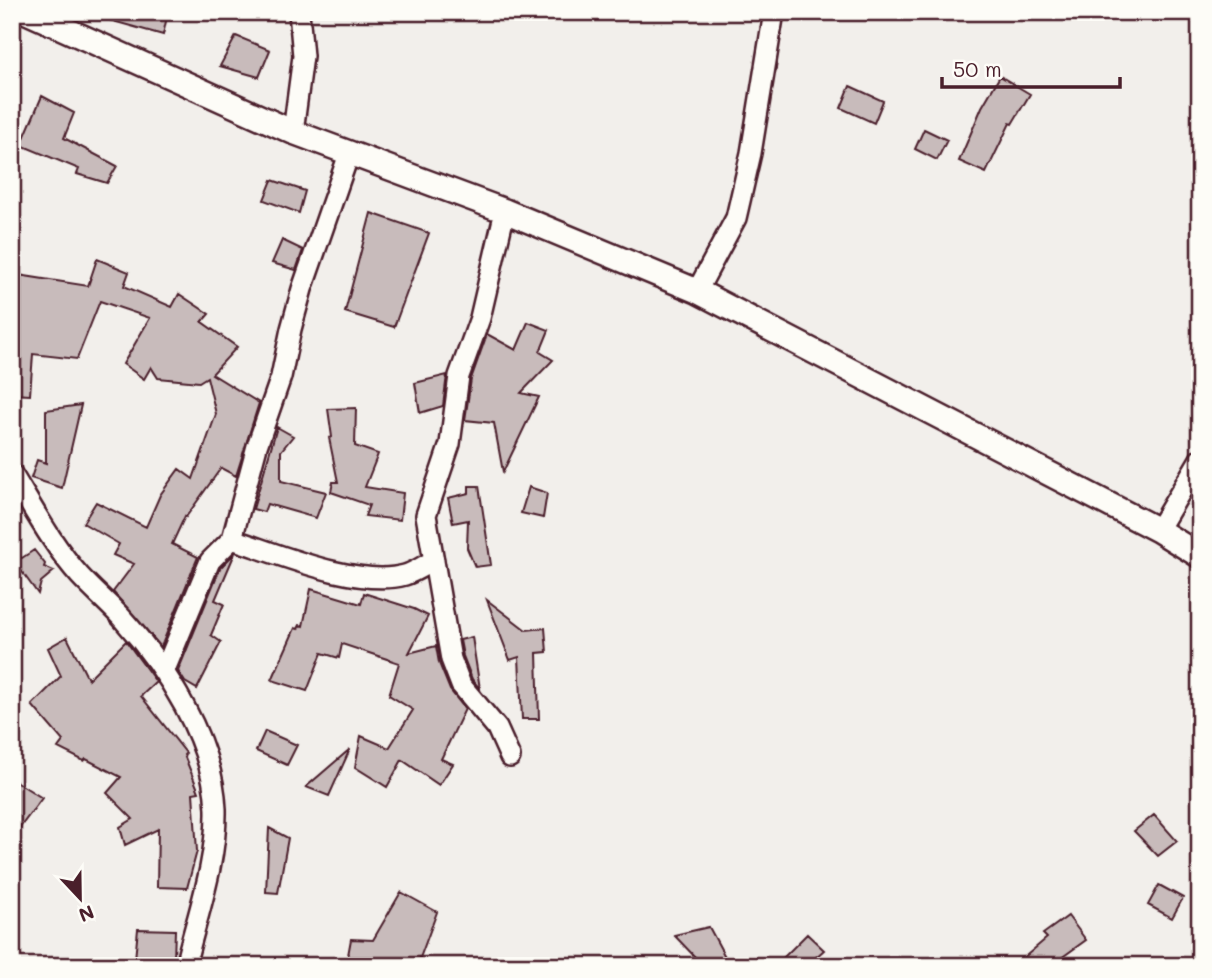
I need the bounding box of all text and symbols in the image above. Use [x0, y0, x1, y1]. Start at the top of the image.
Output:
scale bar [942, 46, 1121, 90]
text: 50 m [953, 55, 1002, 82]
north arrow [46, 862, 116, 932]
text: N [75, 900, 98, 929]

